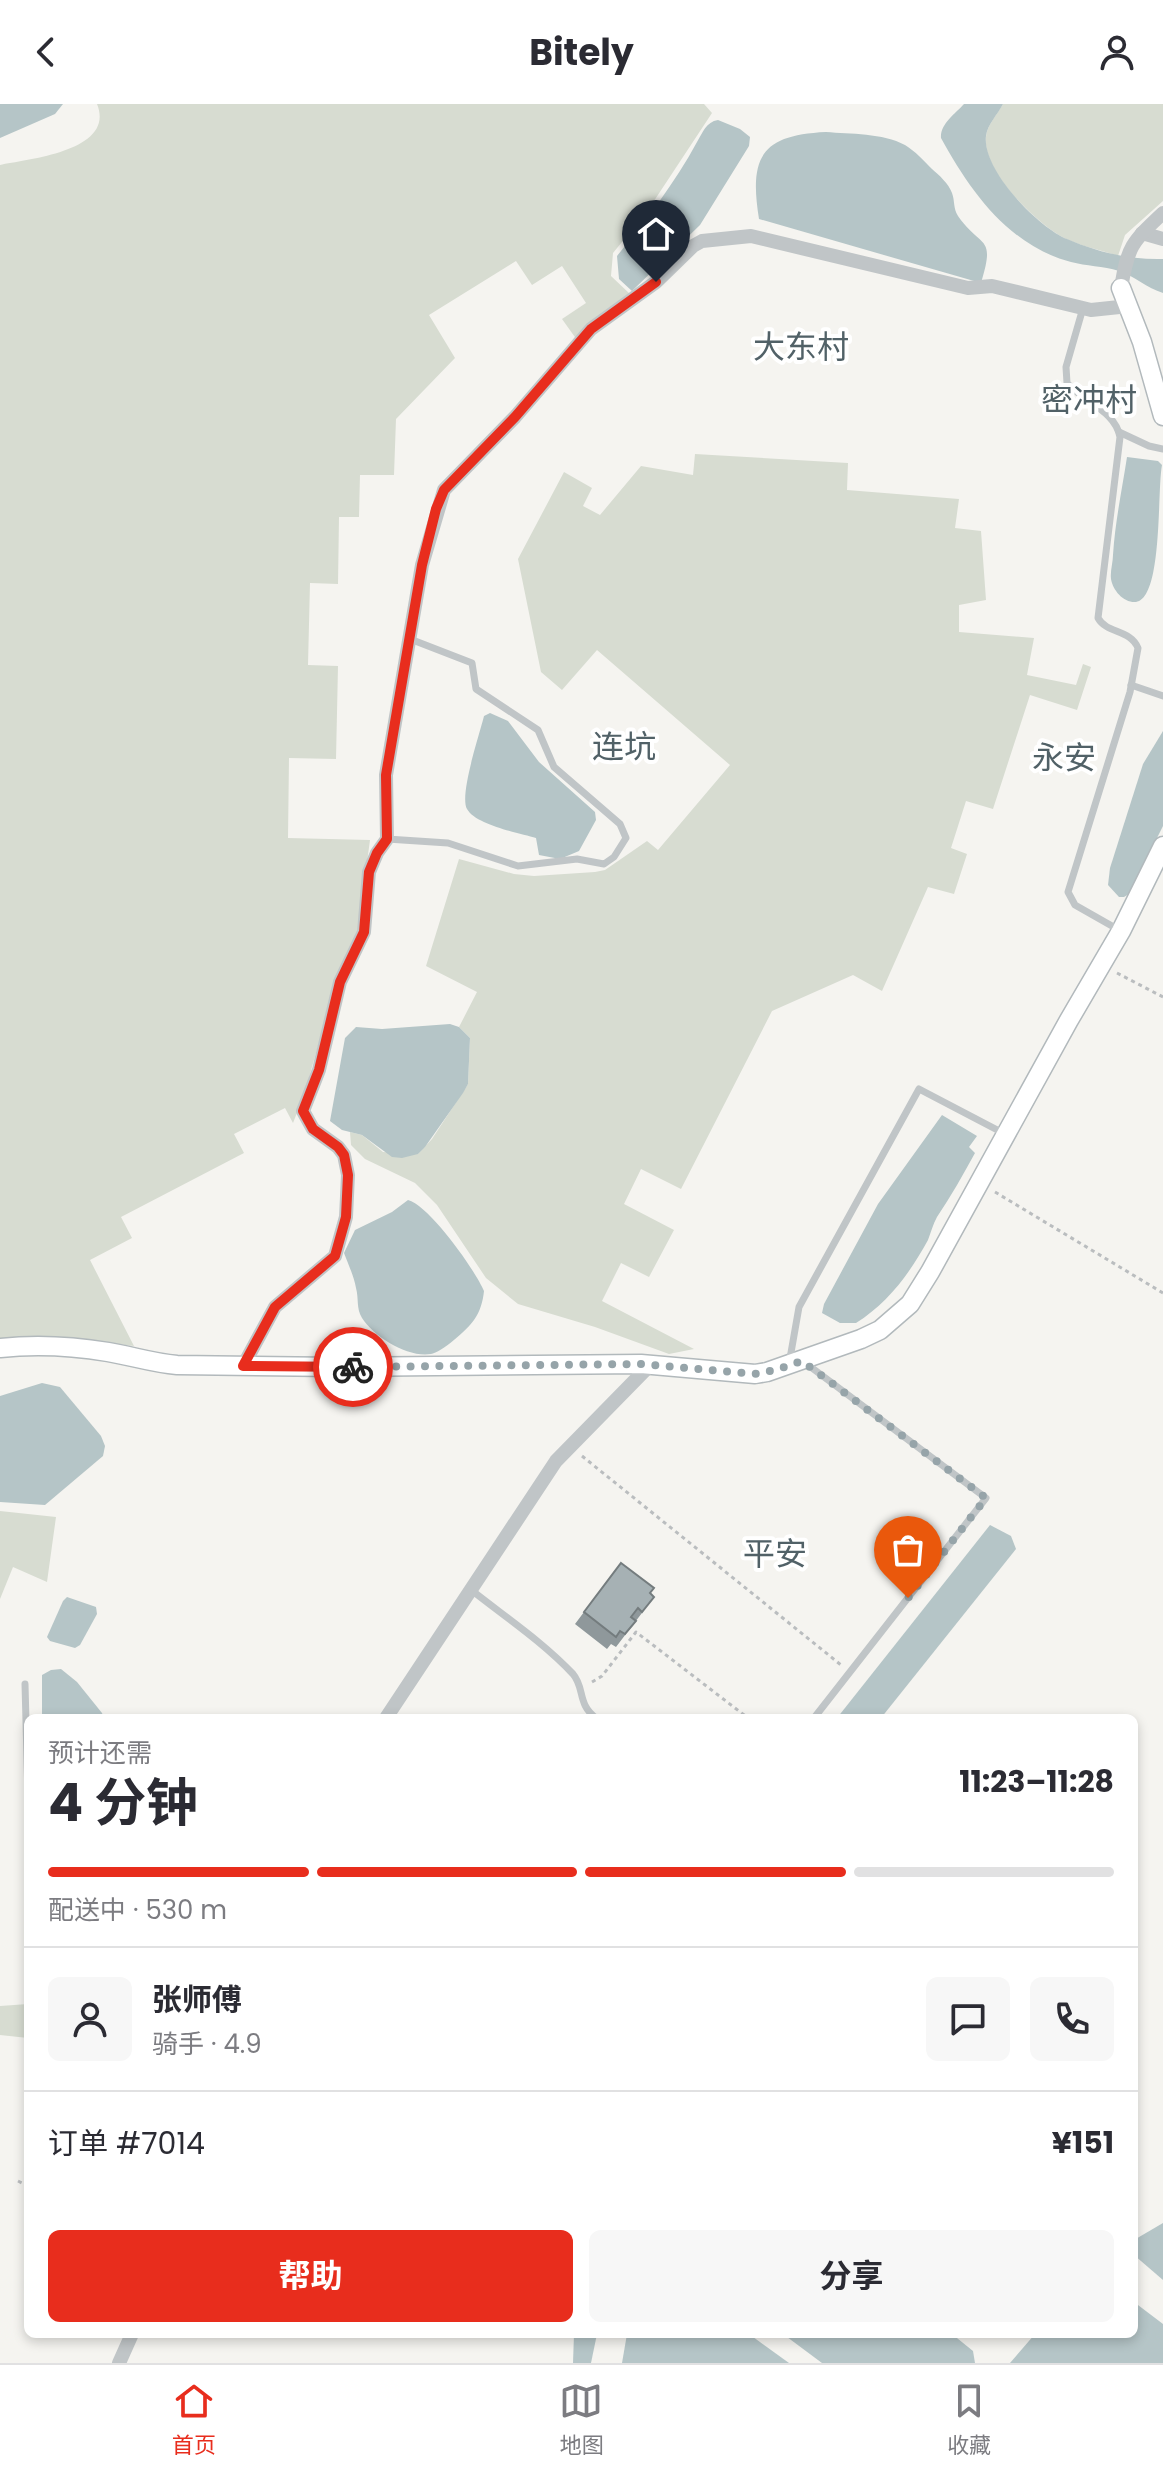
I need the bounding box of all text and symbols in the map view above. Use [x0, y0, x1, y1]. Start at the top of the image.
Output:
text: Bitely [529, 27, 634, 78]
icon: back [24, 30, 68, 74]
icon: person [1095, 30, 1139, 74]
pin [622, 200, 690, 282]
icon: home [634, 212, 678, 256]
district label: 大东村 [753, 324, 849, 369]
district label: 密冲村 [1041, 377, 1137, 422]
district label: 连坑 [592, 724, 656, 769]
district label: 永安 [1032, 735, 1096, 780]
courier [313, 1327, 393, 1407]
icon: bike [331, 1345, 375, 1389]
pin [874, 1516, 942, 1598]
icon: bag [886, 1528, 930, 1572]
district label: 平安 [743, 1531, 807, 1576]
text: 预计还需 [48, 1735, 152, 1771]
text: 11:23–11:28 [959, 1760, 1114, 1803]
text: 4 分钟 [48, 1766, 198, 1839]
text: 配送中 · 530 m [48, 1892, 227, 1928]
button: person [48, 1977, 132, 2061]
button: chat [926, 1977, 1010, 2061]
button: phone [1030, 1977, 1114, 2061]
text: 张师傅 [152, 1978, 242, 2021]
text: 骑手 · 4.9 [152, 2026, 262, 2062]
text: ¥151 [1052, 2121, 1114, 2164]
text: 订单 #7014 [48, 2122, 205, 2165]
button: 帮助 [48, 2230, 573, 2322]
button: 分享 [589, 2230, 1114, 2322]
tab: 首页 [172, 2379, 216, 2462]
tab: 地图 [559, 2379, 603, 2462]
tab: 收藏 [947, 2379, 991, 2462]

